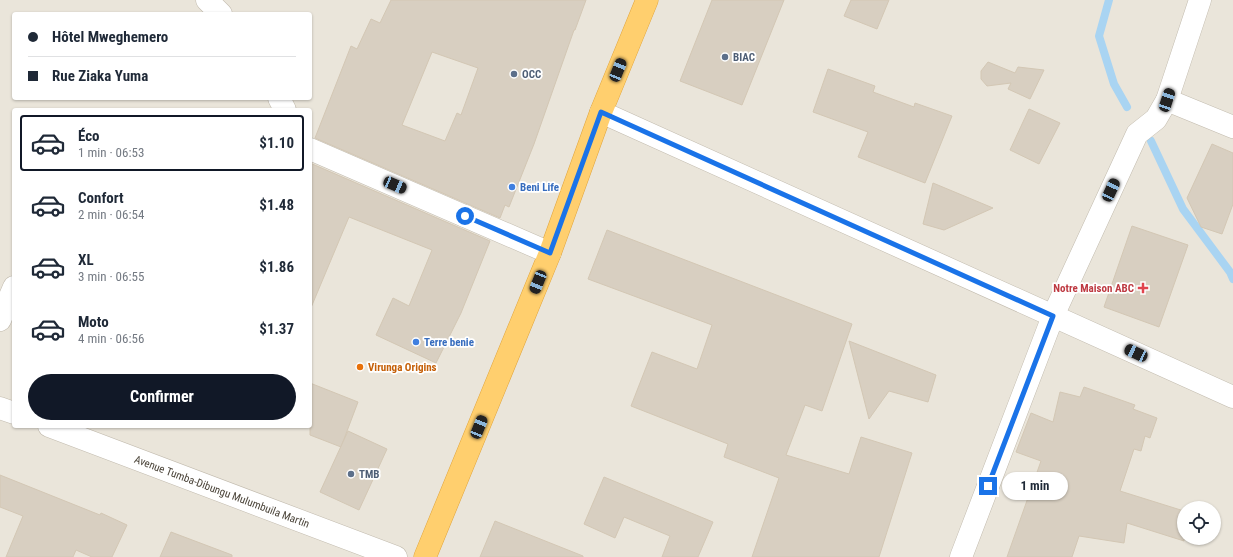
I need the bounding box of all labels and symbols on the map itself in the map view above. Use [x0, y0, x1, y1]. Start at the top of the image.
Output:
place label: BIAC [733, 51, 755, 64]
marker: BIAC [720, 52, 730, 62]
car [608, 57, 628, 83]
place label: OCC [522, 68, 541, 81]
marker: OCC [509, 69, 519, 79]
car [1158, 87, 1176, 113]
car [382, 175, 408, 195]
car [1100, 177, 1122, 203]
place label: Beni Life [520, 181, 559, 194]
marker: Beni Life [507, 182, 517, 192]
route start [456, 207, 474, 225]
car [528, 269, 548, 295]
place label: Notre Maison ABC [1053, 282, 1134, 295]
marker: Notre Maison ABC [1137, 282, 1149, 294]
place label: Terre benie [424, 336, 474, 349]
marker: Terre benie [411, 337, 421, 347]
car [1123, 342, 1149, 364]
place label: Virunga Origins [368, 361, 437, 374]
marker: Virunga Origins [355, 362, 365, 372]
car [469, 414, 489, 440]
street label: Avenue Tumba-Dibungu Mulumbuila Martin [132, 453, 311, 531]
place label: TMB [359, 468, 379, 481]
marker: TMB [346, 469, 356, 479]
callout: 1 min [1002, 472, 1068, 500]
route end [979, 477, 997, 495]

